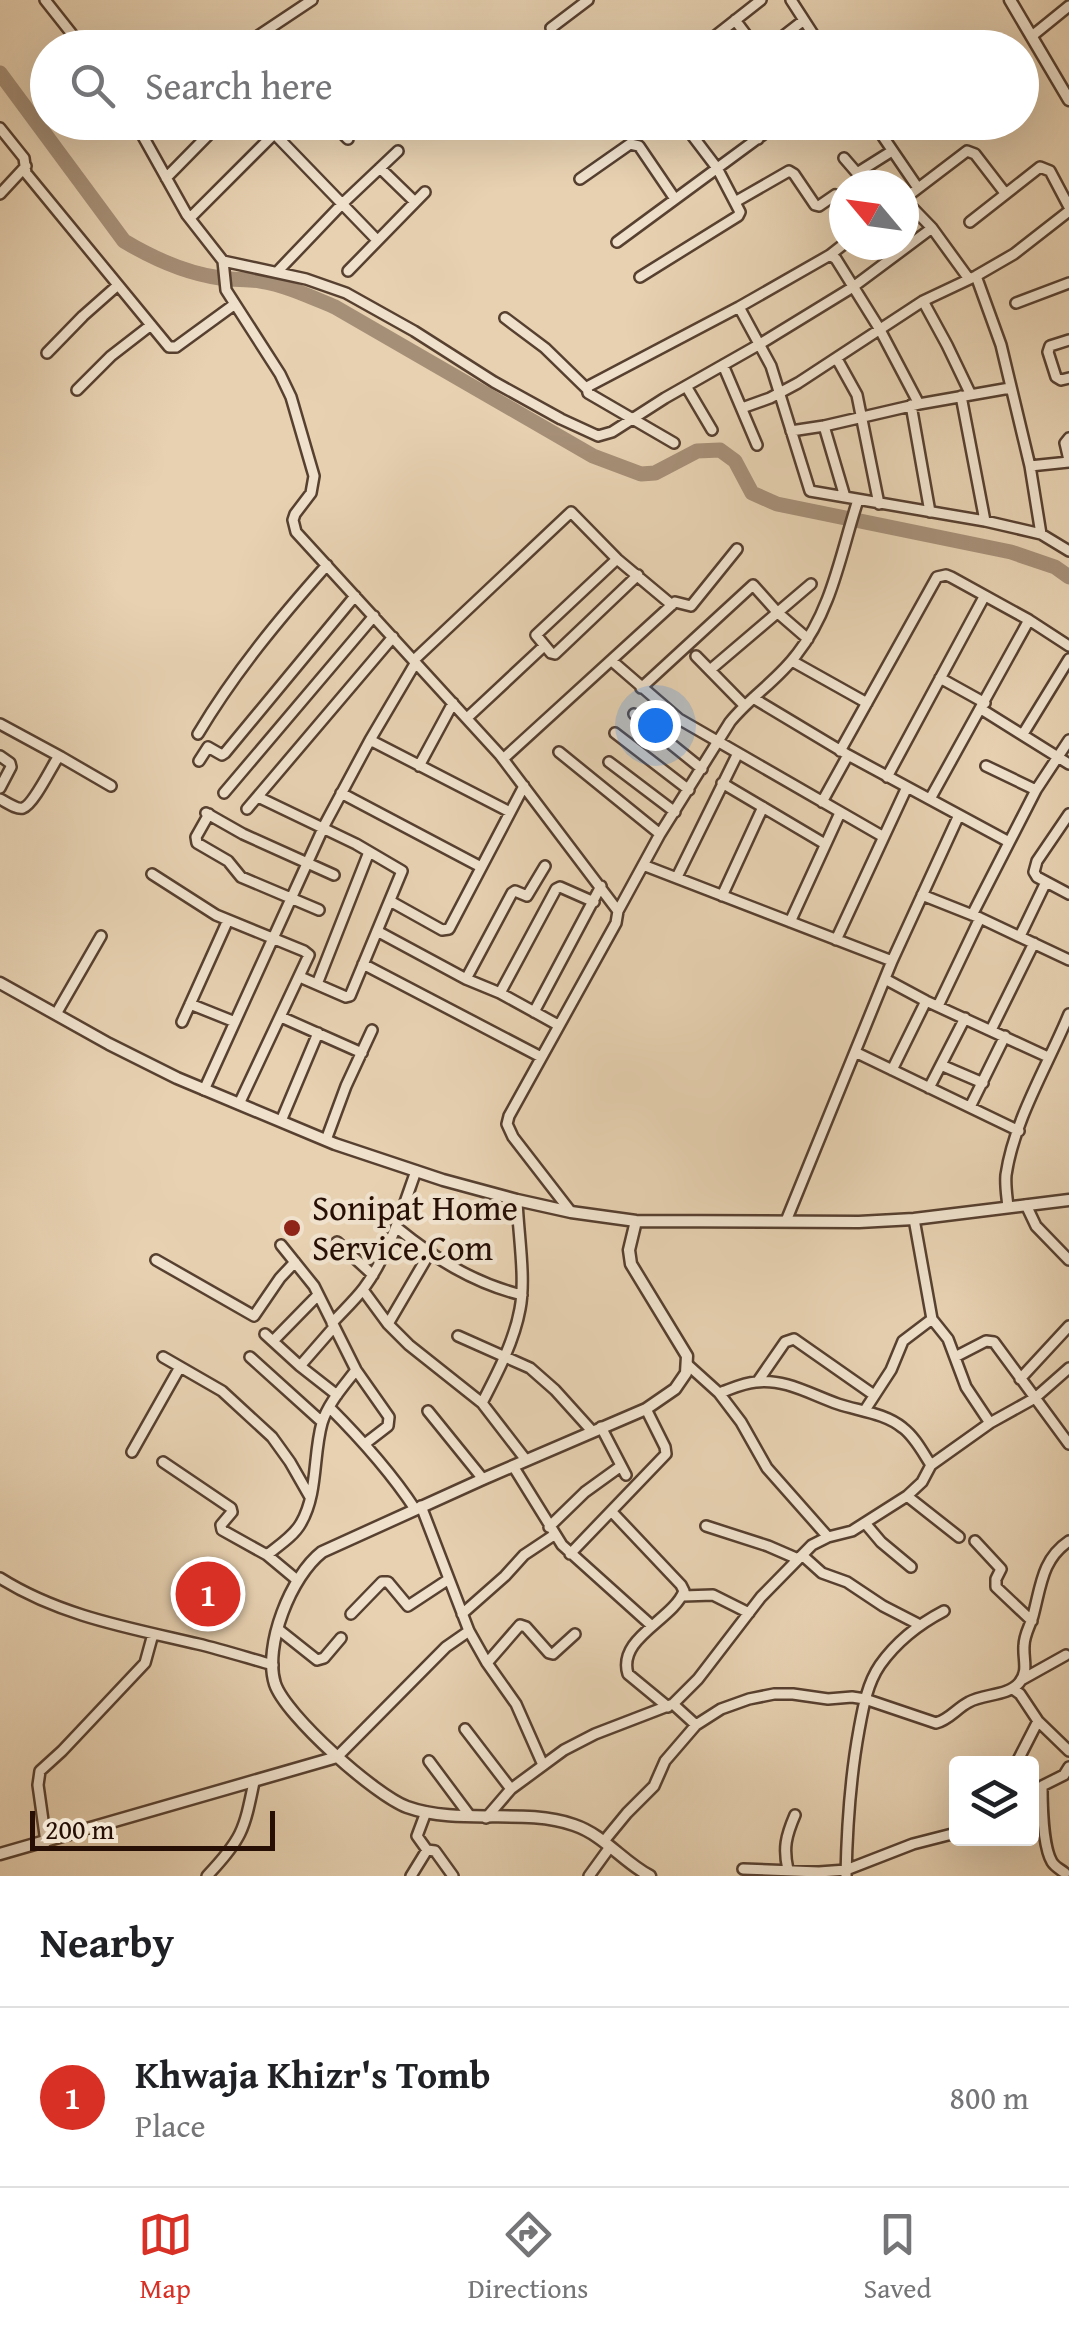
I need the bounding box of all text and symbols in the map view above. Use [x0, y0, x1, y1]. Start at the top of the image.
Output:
search box [30, 30, 1039, 140]
text: Search here [145, 57, 333, 113]
icon: search [65, 58, 120, 113]
north arrow [829, 170, 919, 260]
your location [630, 700, 681, 751]
place label: Sonipat Home Service.Com [312, 1182, 518, 1273]
marker: Sonipat Home Service.Com [281, 1217, 303, 1239]
pin: 1 [176, 1556, 240, 1632]
map controls [949, 1756, 1039, 1846]
button: layers [949, 1756, 1039, 1846]
scale bar [30, 1806, 275, 1850]
text: 200 m [45, 1808, 114, 1849]
text: Nearby [40, 1911, 174, 1972]
text: Khwaja Khizr's Tomb [135, 2046, 491, 2102]
text: 1 [64, 2074, 81, 2121]
text: 800 m [950, 2074, 1029, 2121]
text: Place [135, 2102, 206, 2149]
tab: Map [138, 2207, 193, 2308]
tab: Directions [468, 2207, 588, 2308]
tab: Saved [864, 2207, 931, 2308]

